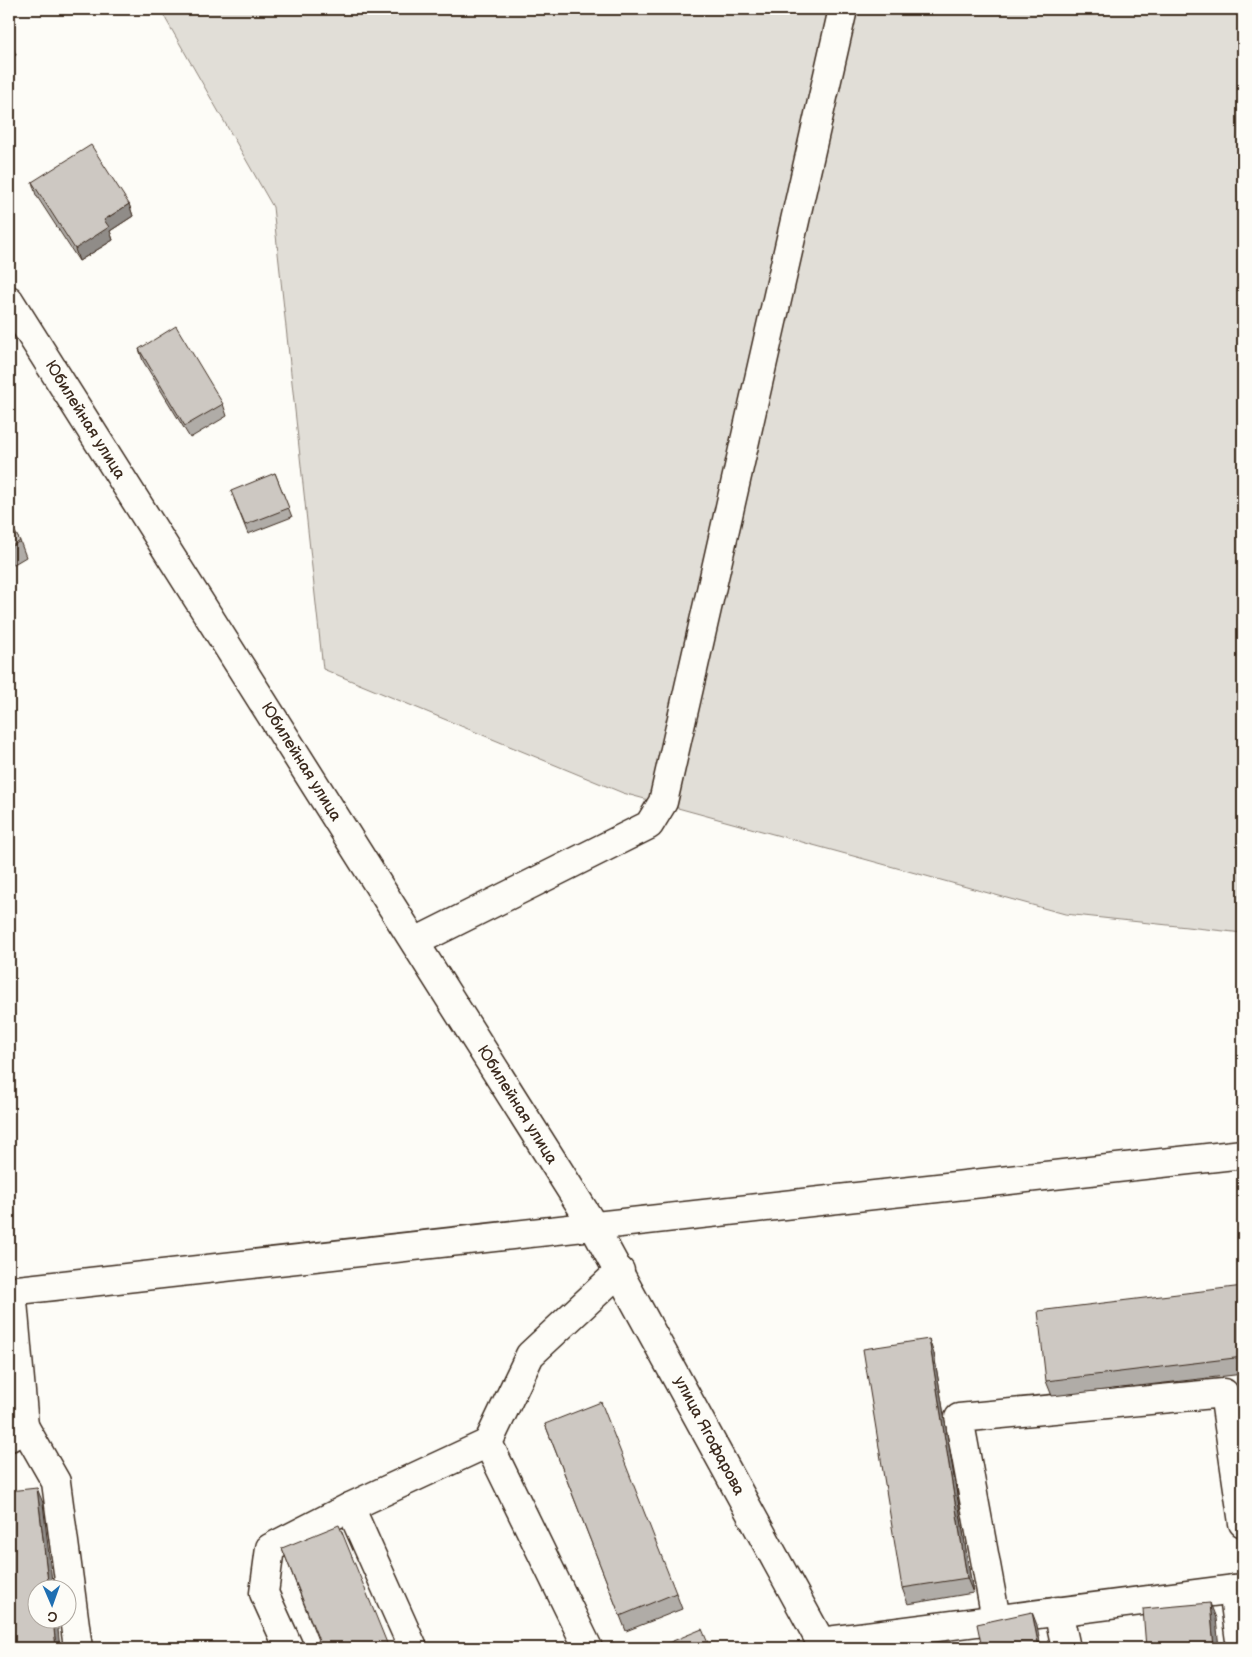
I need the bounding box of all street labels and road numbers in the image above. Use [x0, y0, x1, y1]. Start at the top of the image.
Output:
street label: Юбилейная улица [41, 357, 130, 483]
street label: Юбилейная улица [257, 699, 346, 825]
street label: Юбилейная улица [473, 1042, 562, 1168]
street label: улица Ягофарова [670, 1373, 749, 1499]

